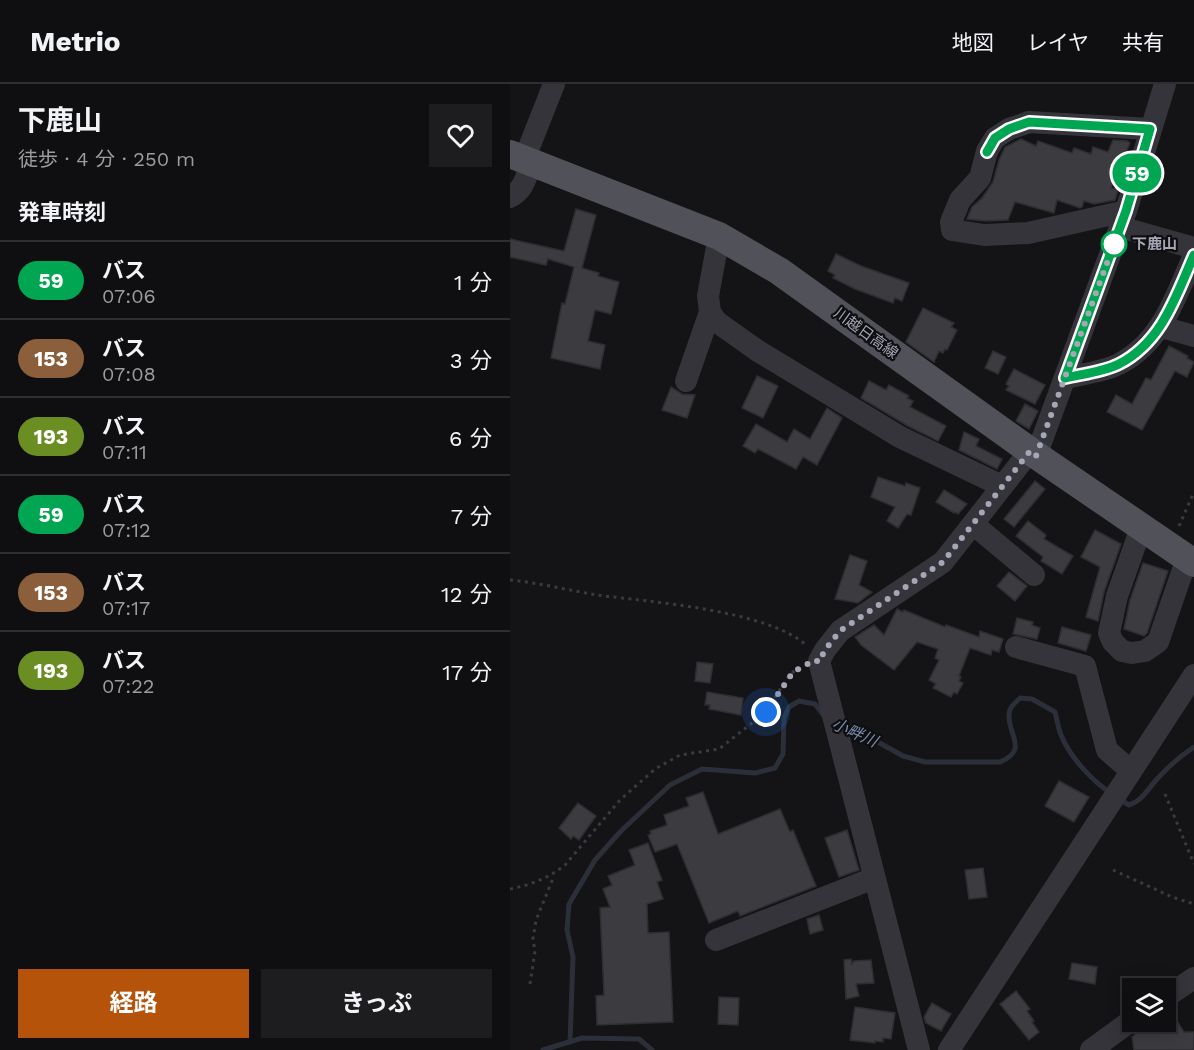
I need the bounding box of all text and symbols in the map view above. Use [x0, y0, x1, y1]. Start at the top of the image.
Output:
text: Metrio [30, 25, 121, 58]
text: 地図 [952, 30, 994, 55]
text: レイヤ [1027, 30, 1089, 55]
text: 共有 [1122, 30, 1164, 55]
text: 下鹿山 [18, 104, 102, 137]
button: heart [429, 104, 492, 167]
text: 徒歩 · 4 分 · 250 m [18, 147, 195, 171]
line badge: 59 [1110, 154, 1164, 193]
text: 59 [1124, 161, 1150, 186]
text: 発車時刻 [18, 200, 106, 225]
marker: 下鹿山 [1101, 231, 1127, 257]
place label: 下鹿山 [1132, 235, 1177, 253]
text: バス [102, 258, 146, 283]
text: 59 [38, 268, 64, 293]
text: 1 分 [454, 270, 492, 295]
text: 07:06 [102, 284, 156, 308]
street label: 川越日高線 [830, 304, 902, 362]
text: バス [102, 336, 146, 361]
text: 153 [34, 346, 68, 371]
text: 3 分 [450, 348, 492, 373]
text: 07:08 [102, 362, 156, 386]
text: バス [102, 414, 146, 439]
text: 193 [34, 424, 68, 449]
text: 6 分 [449, 426, 492, 451]
text: 07:11 [102, 440, 147, 464]
text: バス [102, 492, 146, 517]
text: 59 [38, 502, 64, 527]
text: 7 分 [451, 504, 492, 529]
text: 07:12 [102, 518, 151, 542]
text: バス [102, 570, 146, 595]
text: 153 [34, 580, 68, 605]
text: 12 分 [441, 582, 492, 607]
text: 07:17 [102, 596, 150, 620]
text: バス [102, 648, 146, 673]
text: 193 [34, 658, 68, 683]
text: 17 分 [442, 660, 492, 685]
text: 07:22 [102, 674, 155, 698]
your location [751, 697, 781, 727]
water label: 小畔川 [829, 714, 882, 752]
button: 経路 [18, 969, 249, 1038]
button: きっぷ [261, 969, 492, 1038]
map controls [1122, 978, 1176, 1032]
button: layers [1122, 978, 1176, 1032]

